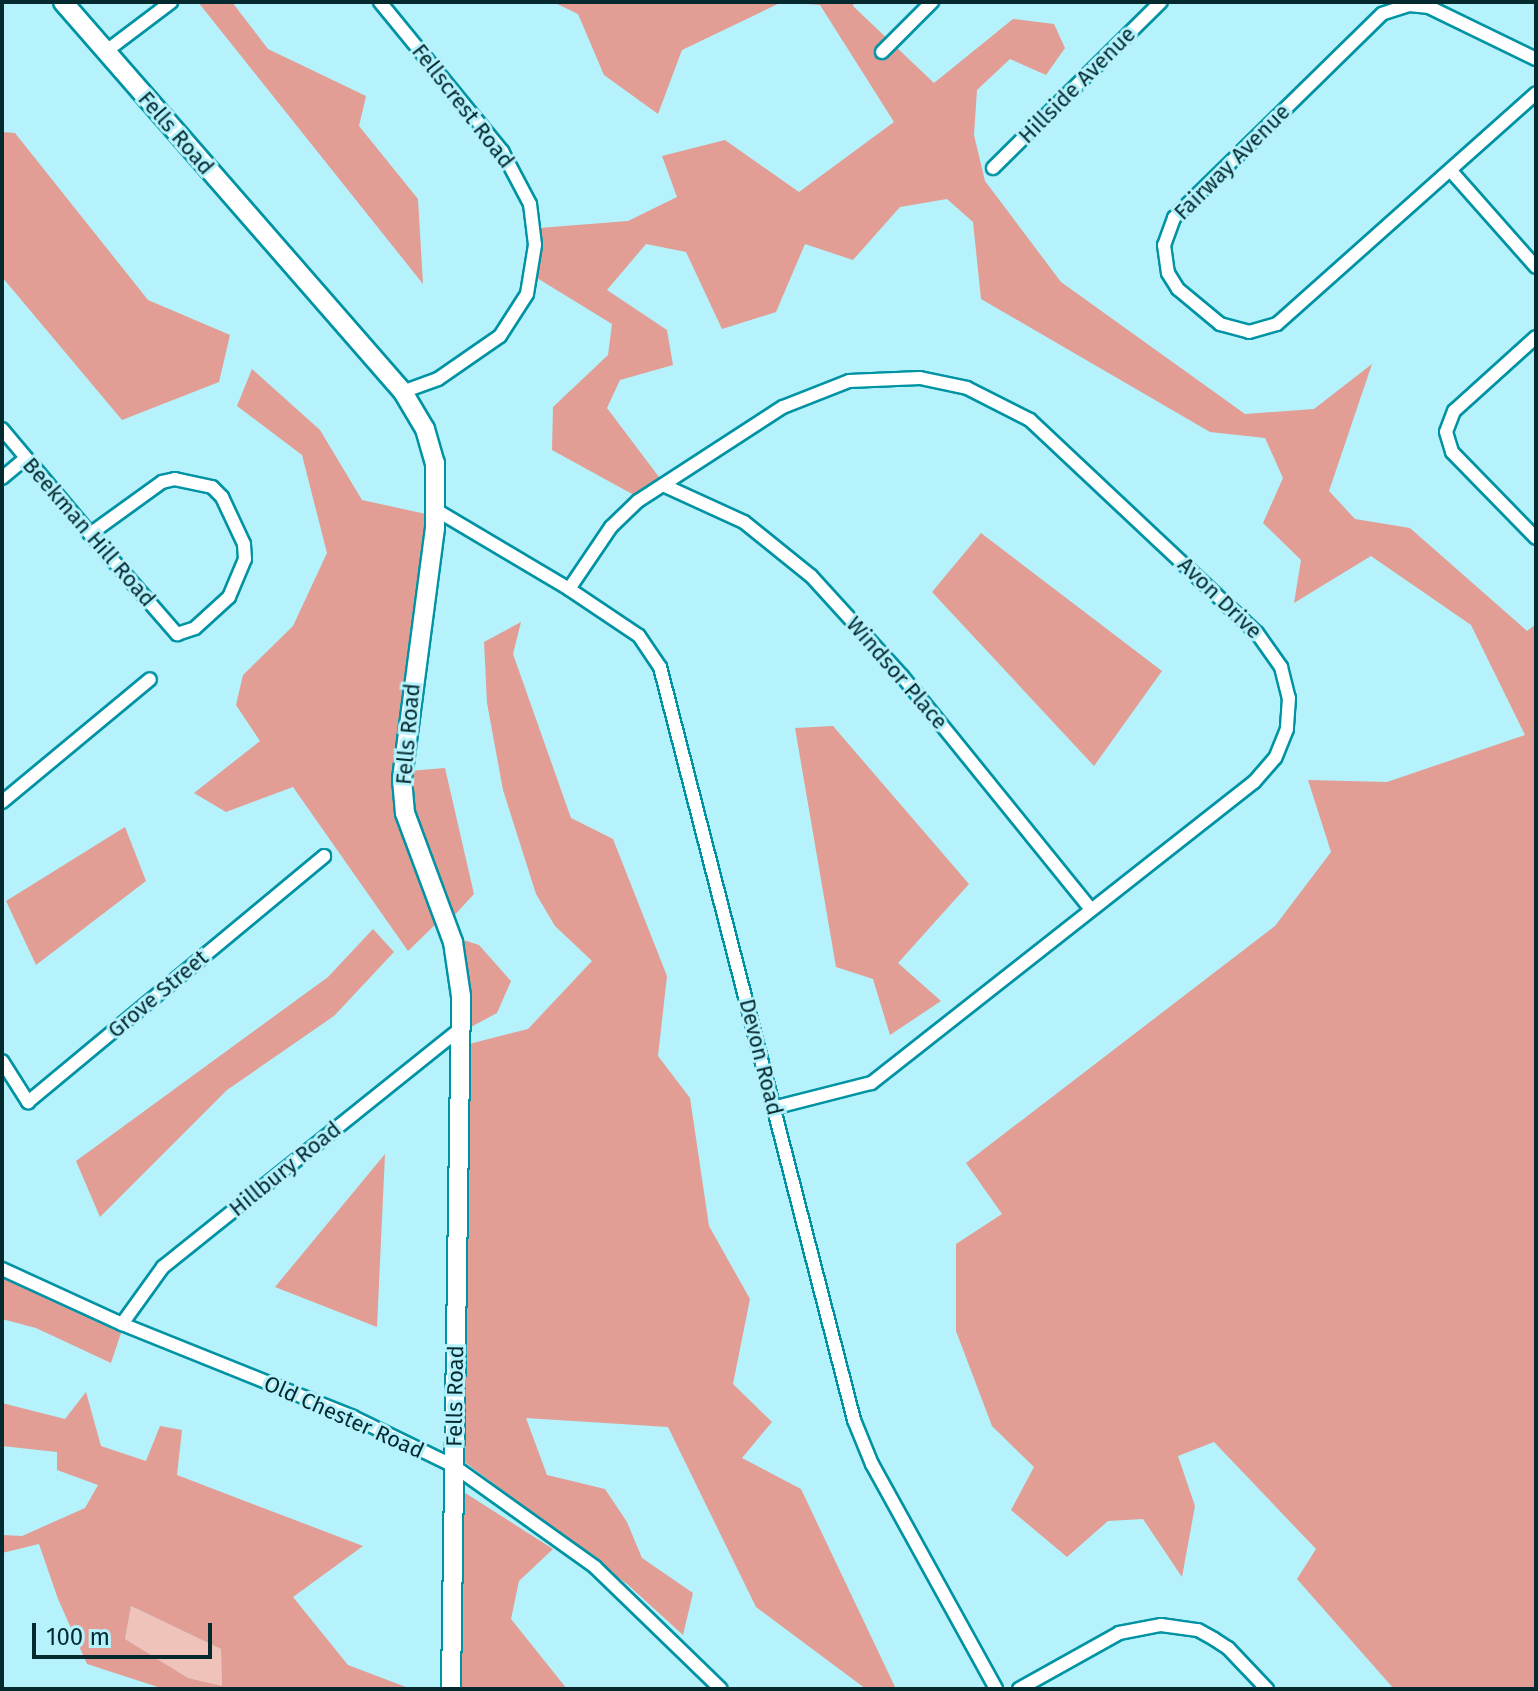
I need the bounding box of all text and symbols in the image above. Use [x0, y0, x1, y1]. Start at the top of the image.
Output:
street label: Hillside Avenue [1013, 21, 1141, 149]
street label: Fellscrest Road [406, 39, 520, 173]
street label: Fells Road [133, 86, 219, 180]
street label: Fairway Avenue [1169, 99, 1295, 225]
street label: Beekman Hill Road [17, 452, 161, 612]
street label: Avon Drive [1173, 552, 1267, 644]
street label: Windsor Place [841, 611, 953, 735]
street label: Fells Road [390, 682, 426, 786]
street label: Grove Street [103, 944, 213, 1044]
street label: Devon Road [734, 996, 788, 1118]
street label: Hillbury Road [224, 1116, 346, 1222]
street label: Fells Road [441, 1345, 469, 1447]
street label: Old Chester Road [260, 1370, 428, 1464]
scale bar [36, 1607, 216, 1657]
text: 100 m [46, 1623, 110, 1651]

